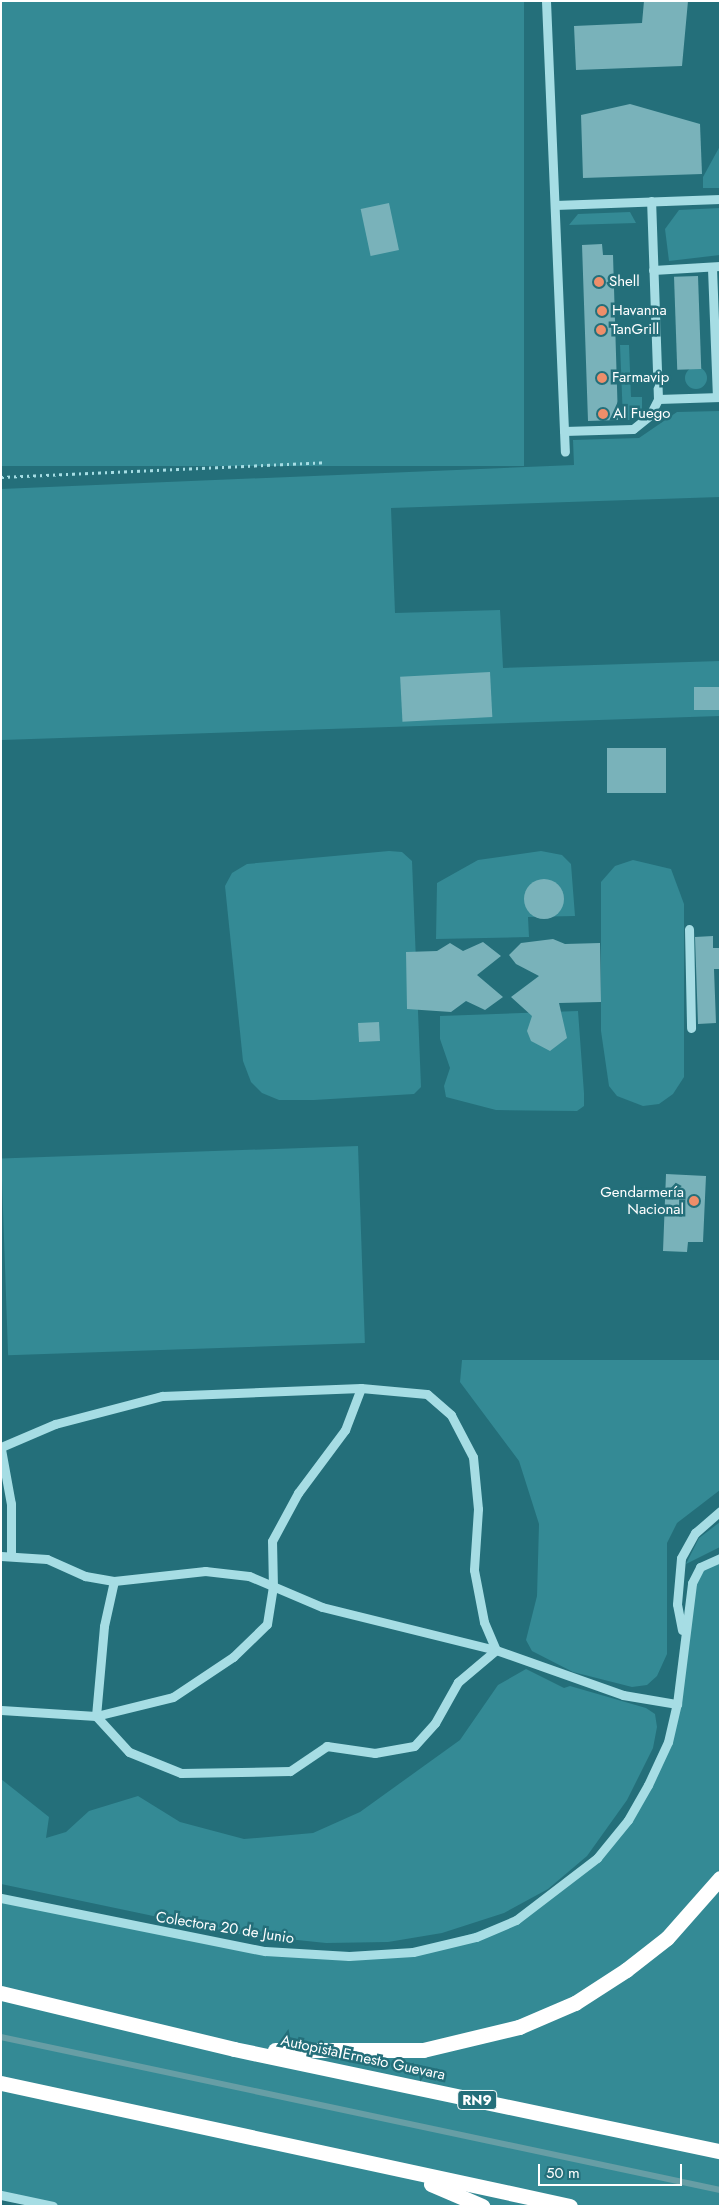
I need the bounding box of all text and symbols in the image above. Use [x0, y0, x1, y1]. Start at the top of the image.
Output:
place label: Shell [609, 273, 640, 291]
marker: Shell [593, 276, 605, 288]
place label: Havanna [612, 302, 667, 320]
marker: Havanna [596, 305, 608, 317]
place label: TanGrill [611, 321, 659, 339]
marker: TanGrill [595, 324, 607, 336]
place label: Farmavip [612, 369, 669, 387]
marker: Farmavip [596, 372, 608, 384]
place label: Al Fuego [613, 405, 670, 423]
marker: Al Fuego [597, 408, 609, 420]
place label: Gendarmería Nacional [600, 1183, 684, 1218]
marker: Gendarmería Nacional [688, 1195, 700, 1207]
street label: Colectora 20 de Junio [155, 1908, 295, 1948]
street label: Autopista Ernesto Guevara [279, 2032, 447, 2084]
road number: RN9 [457, 2088, 497, 2112]
scale bar [541, 2154, 685, 2186]
text: 50 m [546, 2162, 580, 2184]

